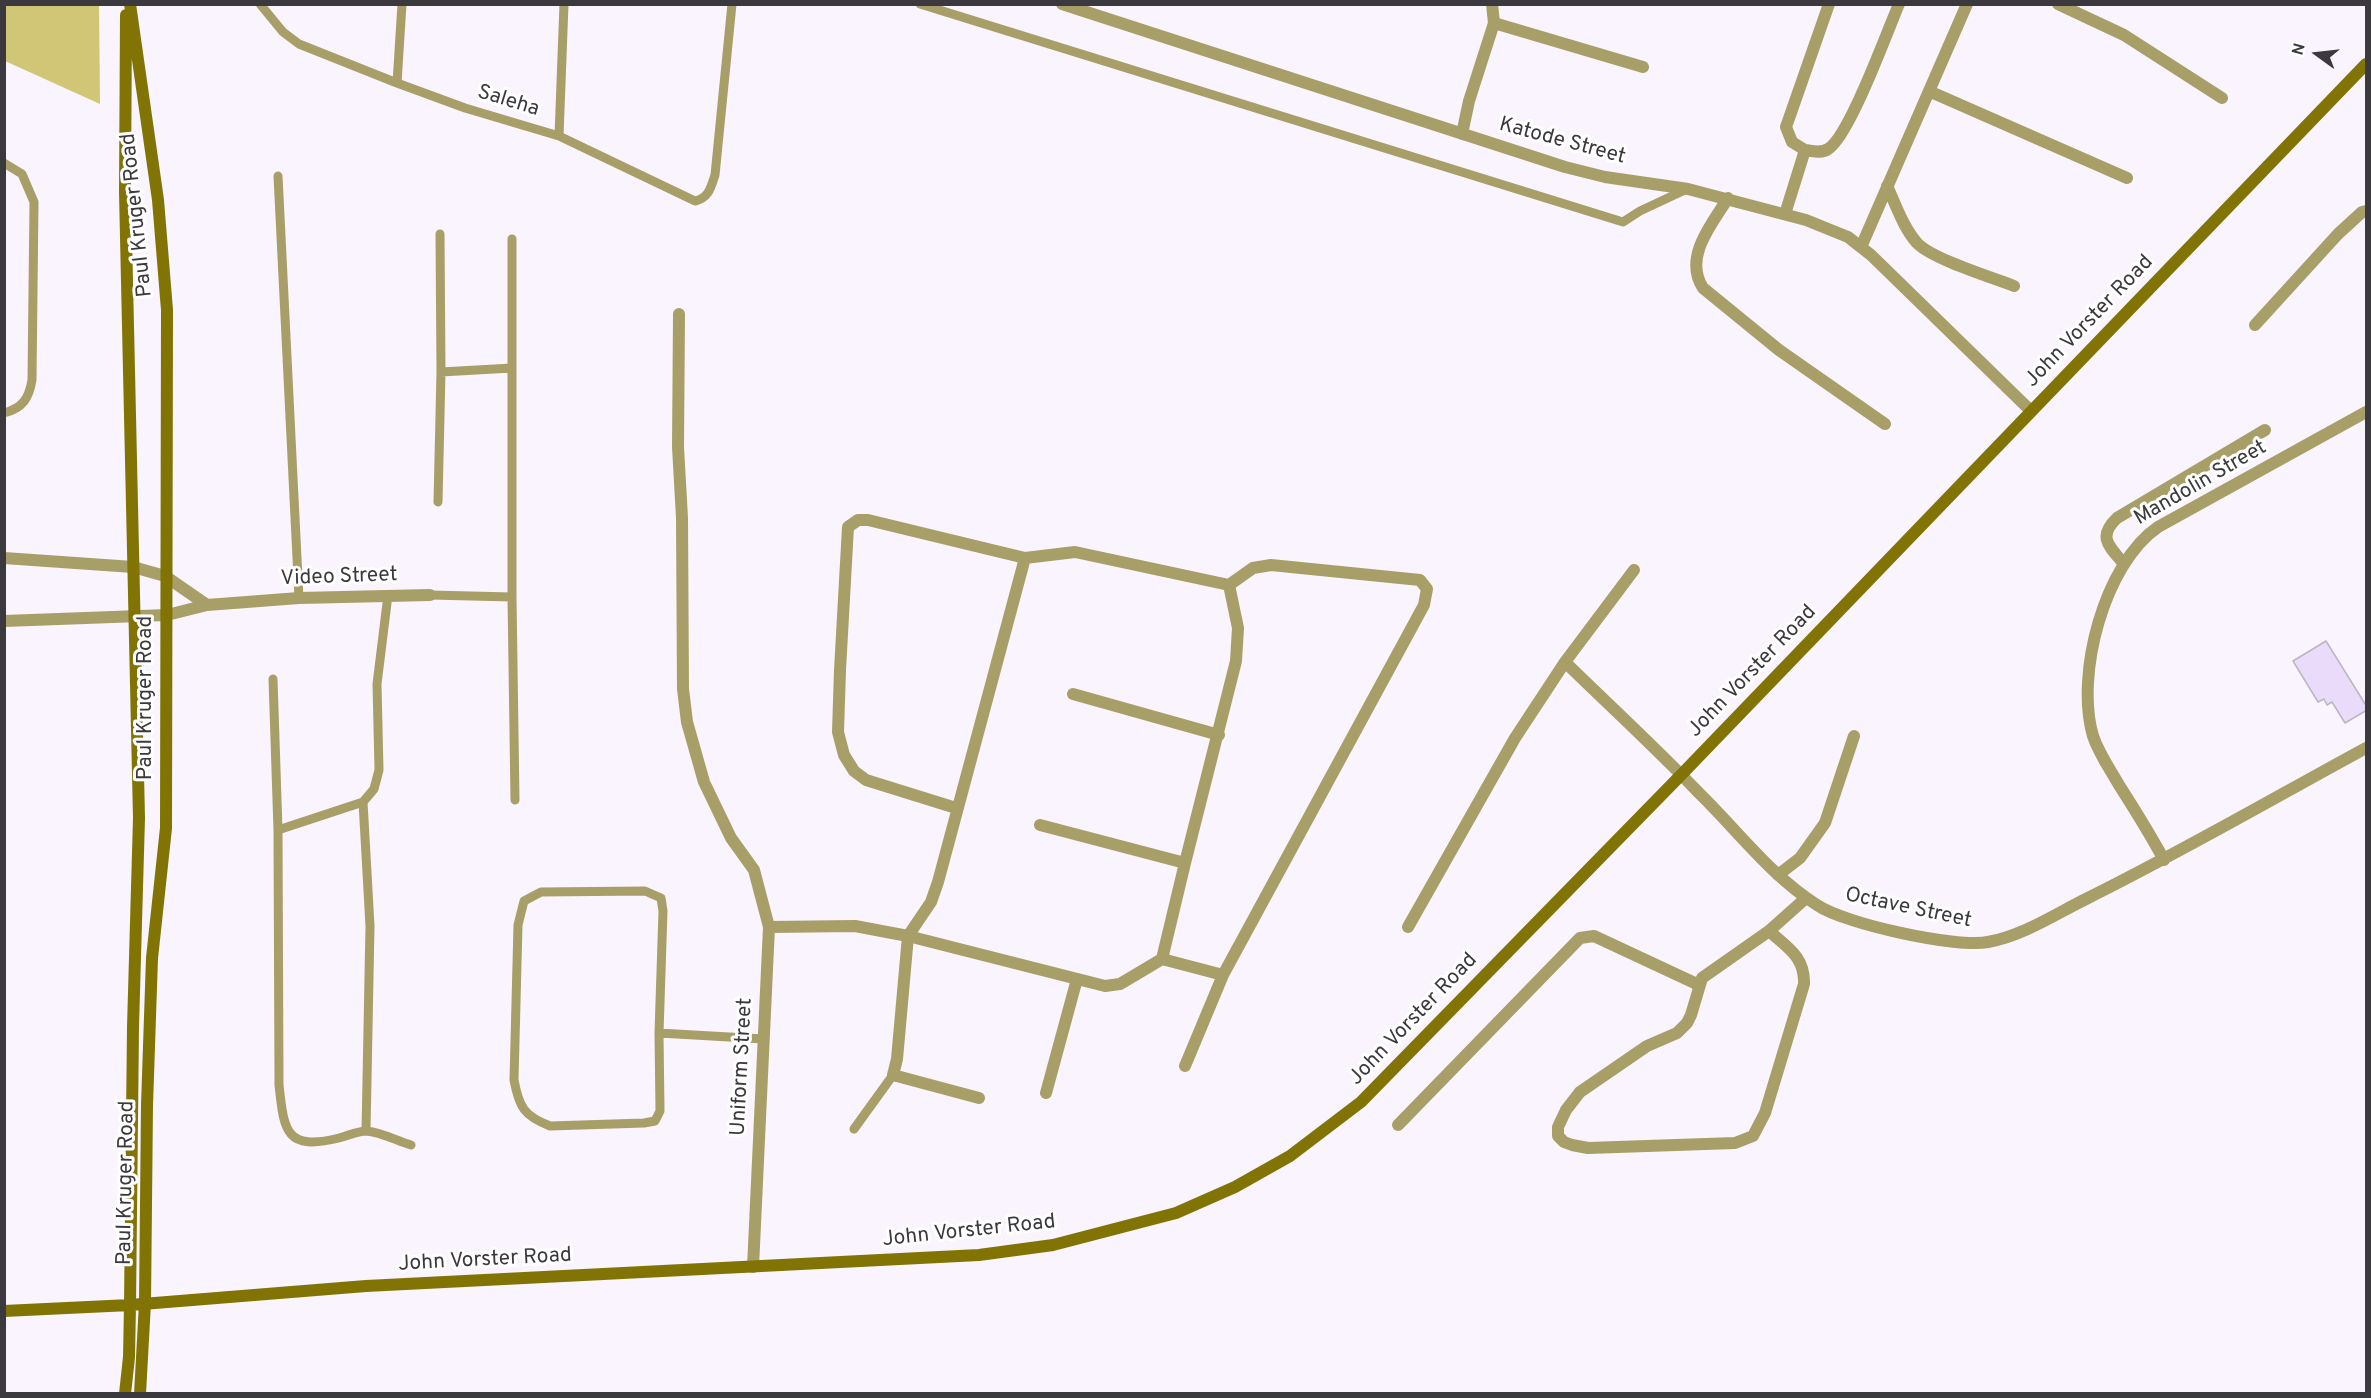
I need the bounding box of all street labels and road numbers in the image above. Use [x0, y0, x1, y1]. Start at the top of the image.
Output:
street label: Saleha [474, 81, 542, 123]
street label: Katode Street [1496, 113, 1628, 171]
street label: Paul Kruger Road [117, 132, 159, 298]
street label: John Vorster Road [2021, 251, 2159, 393]
street label: Mandolin Street [2130, 436, 2272, 532]
street label: Video Street [280, 563, 398, 593]
street label: John Vorster Road [1684, 601, 1822, 743]
street label: Paul Kruger Road [134, 616, 160, 780]
street label: Octave Street [1842, 883, 1974, 935]
street label: John Vorster Road [1345, 949, 1483, 1091]
street label: Uniform Street [727, 997, 759, 1137]
street label: Paul Kruger Road [113, 1100, 141, 1266]
street label: John Vorster Road [881, 1210, 1057, 1254]
street label: John Vorster Road [398, 1244, 572, 1278]

